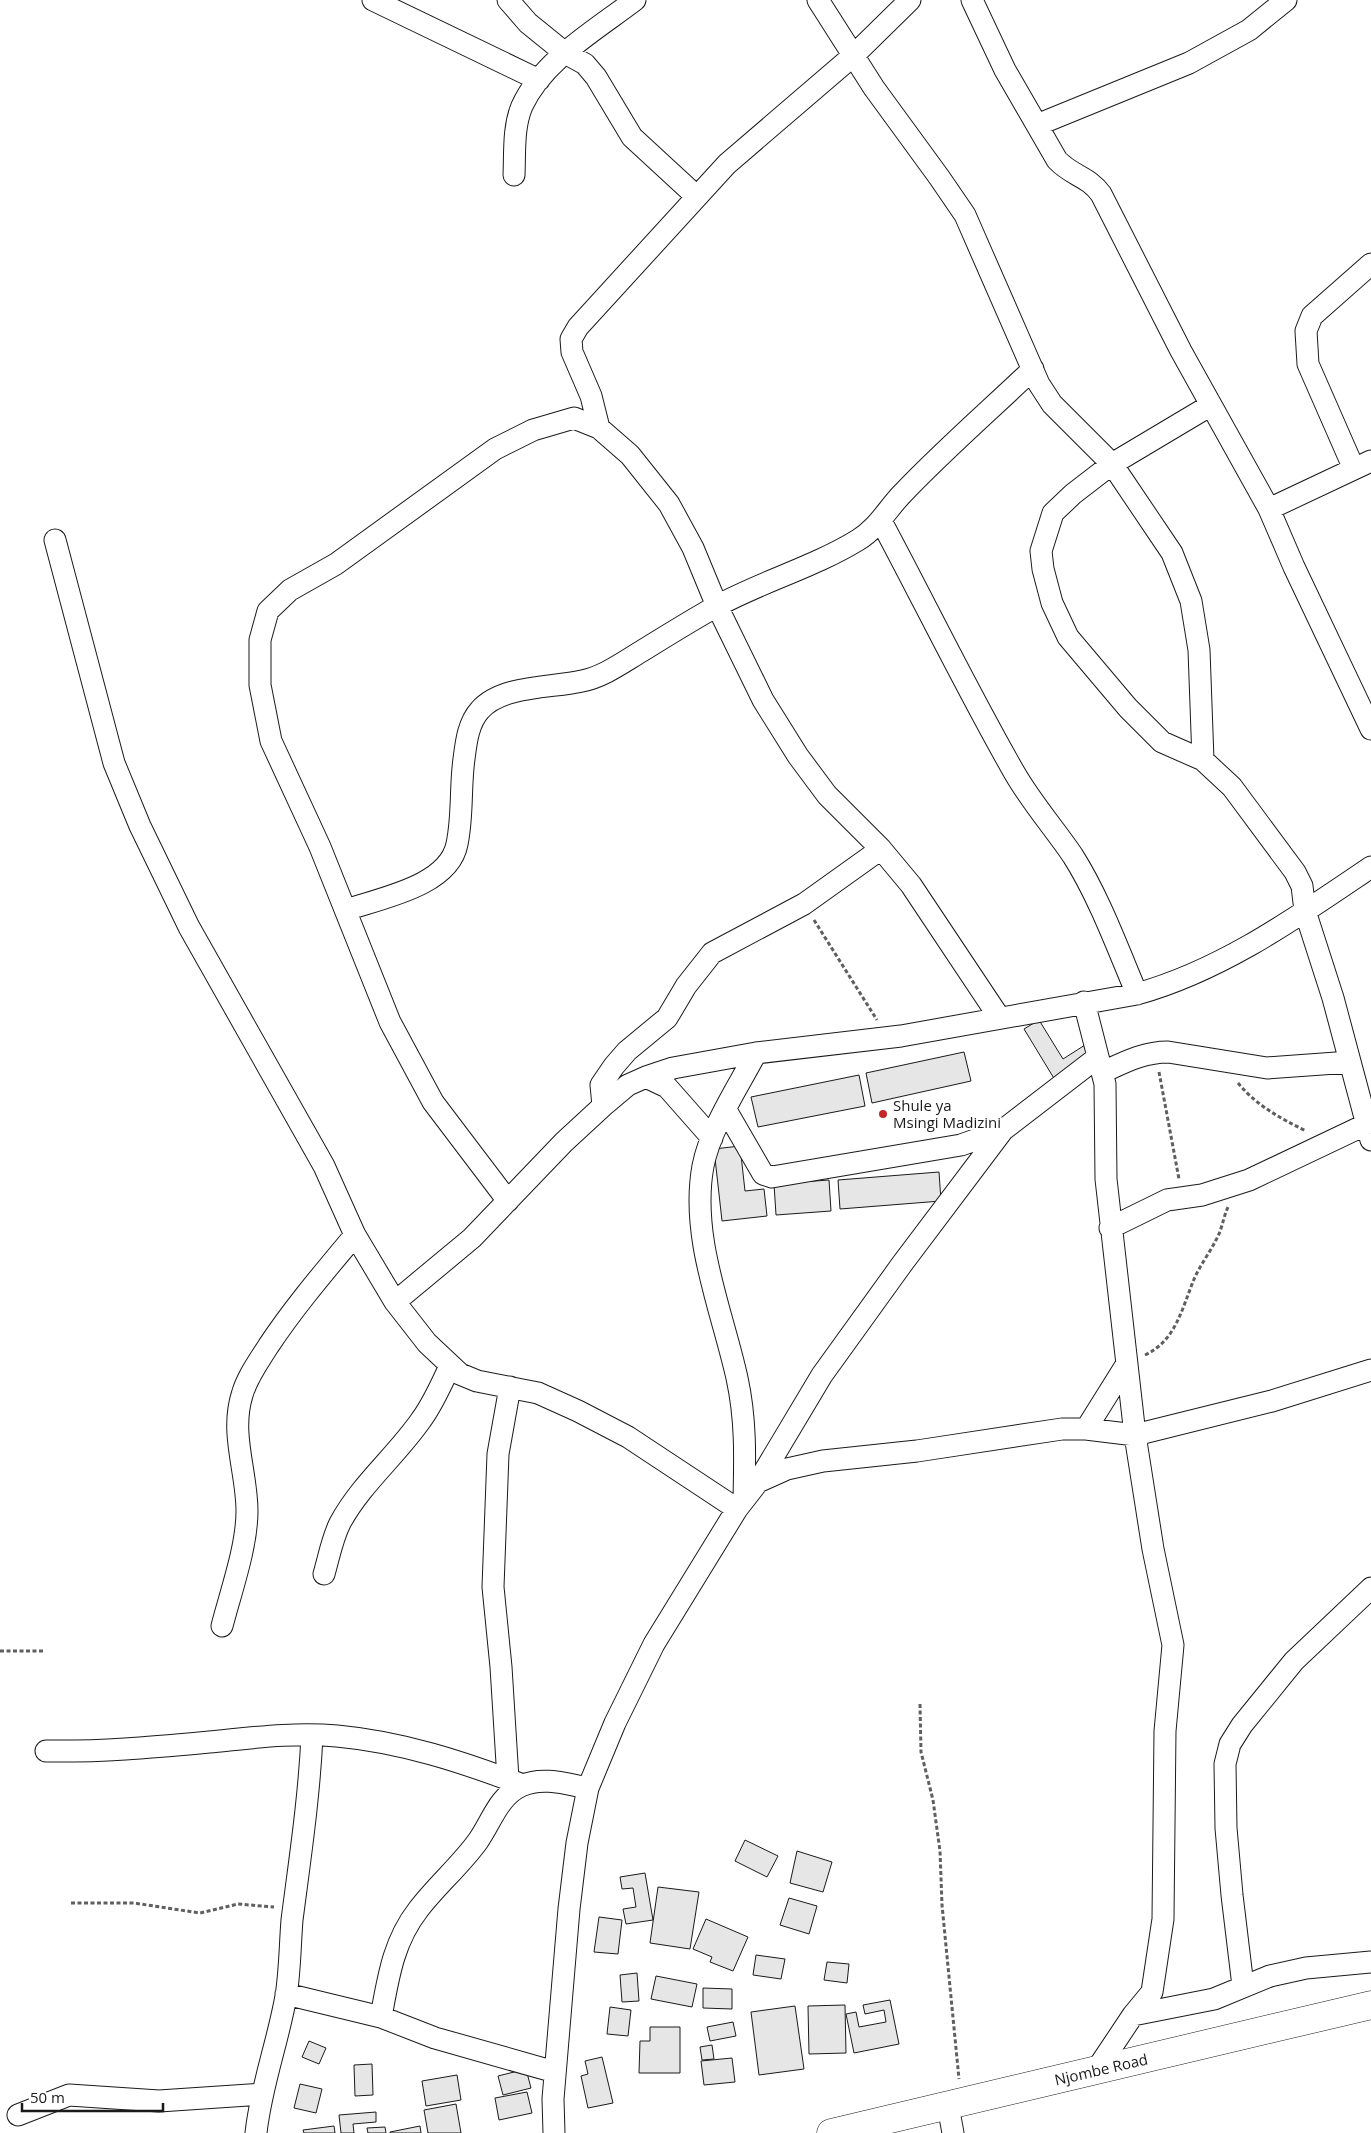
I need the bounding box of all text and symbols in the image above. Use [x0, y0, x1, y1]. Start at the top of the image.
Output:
place label: Shule ya Msingi Madizini [893, 1095, 1001, 1132]
marker: Shule ya Msingi Madizini [877, 1108, 889, 1120]
street label: Njombe Road [1052, 2049, 1150, 2089]
scale bar [22, 2080, 164, 2112]
text: 50 m [30, 2087, 65, 2107]

